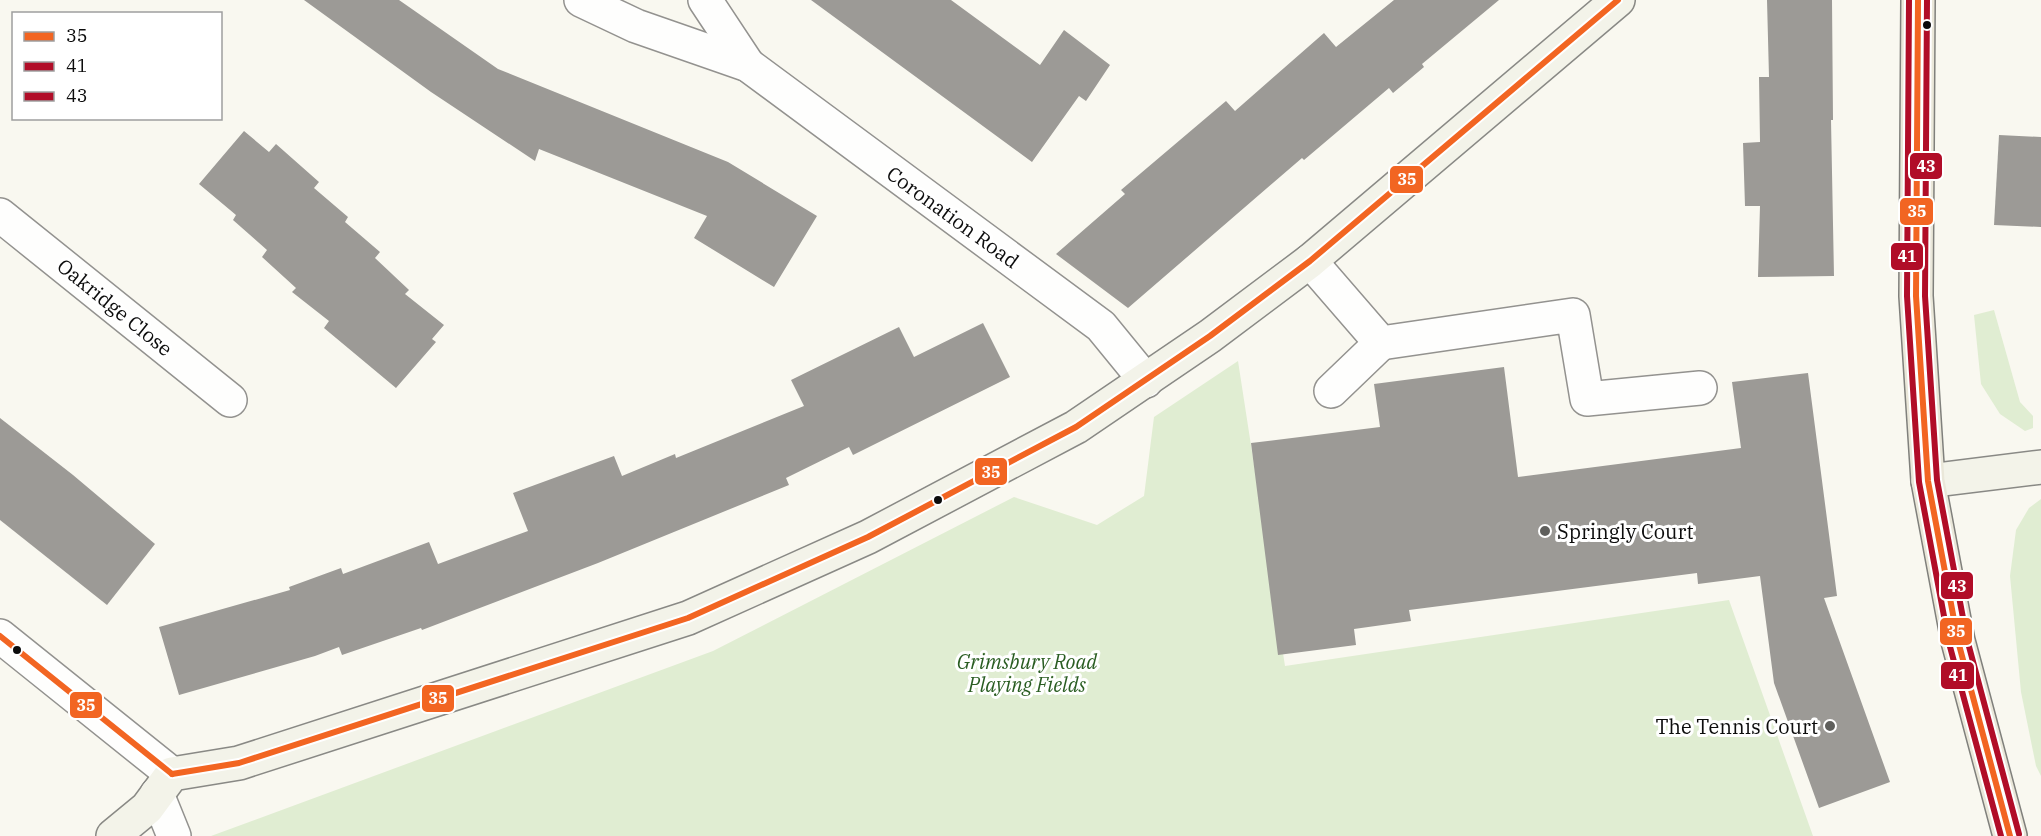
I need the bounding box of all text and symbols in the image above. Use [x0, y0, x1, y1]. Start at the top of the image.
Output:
legend [12, 12, 222, 120]
unlabelled marker [1921, 19, 1933, 31]
text: 35 [66, 24, 88, 47]
text: 41 [66, 54, 88, 77]
text: 43 [66, 84, 88, 107]
line badge: 43 [1909, 152, 1943, 180]
text: 43 [1916, 156, 1936, 176]
street label: Coronation Road [881, 160, 1025, 274]
line badge: 35 [1389, 165, 1424, 194]
text: 35 [1397, 169, 1417, 189]
line badge: 35 [1899, 197, 1934, 226]
text: 35 [1907, 201, 1927, 221]
line badge: 41 [1890, 242, 1924, 271]
text: 41 [1897, 246, 1917, 266]
street label: Oakridge Close [52, 252, 178, 362]
line badge: 35 [974, 457, 1008, 486]
text: 35 [981, 462, 1001, 482]
unlabelled marker [932, 494, 944, 506]
place label: Springly Court [1557, 518, 1694, 545]
marker: Springly Court [1538, 524, 1552, 538]
line badge: 43 [1940, 571, 1974, 600]
text: 43 [1947, 576, 1967, 596]
line badge: 35 [1939, 617, 1973, 646]
text: 35 [1946, 621, 1966, 641]
unlabelled marker [11, 644, 23, 656]
park label: Grimsbury Road Playing Fields [957, 648, 1098, 698]
line badge: 41 [1940, 661, 1975, 690]
text: 41 [1948, 665, 1968, 685]
line badge: 35 [421, 684, 455, 713]
text: 35 [428, 688, 448, 708]
line badge: 35 [69, 691, 103, 719]
text: 35 [76, 695, 96, 715]
place label: The Tennis Court [1655, 713, 1818, 740]
marker: The Tennis Court [1823, 719, 1837, 733]

